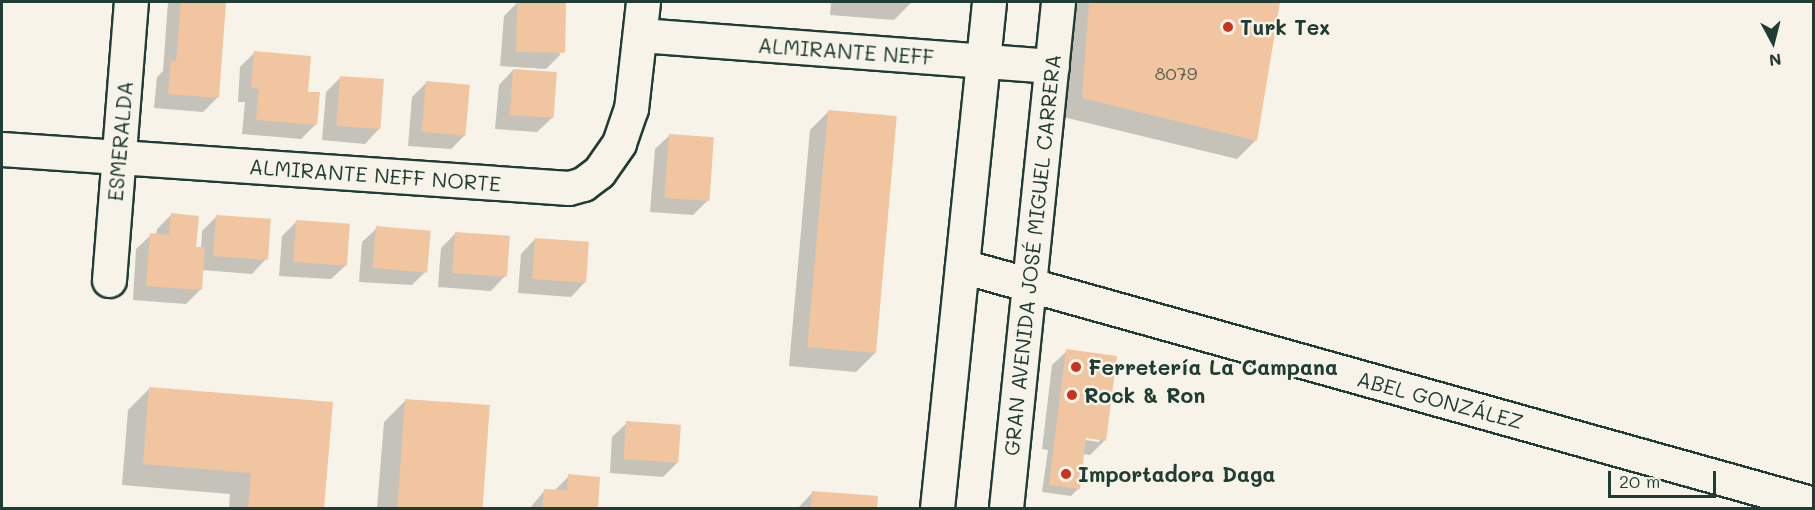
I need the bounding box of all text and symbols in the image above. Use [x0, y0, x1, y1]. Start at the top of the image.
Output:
north arrow [1743, 12, 1803, 72]
place label: Turk Tex [1240, 14, 1330, 40]
marker: Turk Tex [1221, 20, 1235, 34]
street label: ALMIRANTE NEFF [757, 32, 935, 70]
text: N [1768, 49, 1783, 72]
street label: GRAN AVENIDA JOSÉ MIGUEL CARRERA [998, 53, 1066, 457]
house number: 8079 [1155, 62, 1197, 84]
street label: ESMERALDA [102, 80, 138, 202]
street label: ALMIRANTE NEFF NORTE [248, 154, 502, 196]
place label: Ferretería La Campana [1088, 354, 1338, 380]
marker: Ferretería La Campana [1069, 360, 1083, 374]
street label: ABEL GONZÁLEZ [1354, 366, 1526, 434]
place label: Rock & Ron [1084, 382, 1205, 408]
marker: Rock & Ron [1065, 388, 1079, 402]
scale bar [1611, 459, 1719, 497]
place label: Importadora Daga [1078, 461, 1275, 487]
marker: Importadora Daga [1059, 467, 1073, 481]
text: 20 m [1619, 469, 1660, 493]

